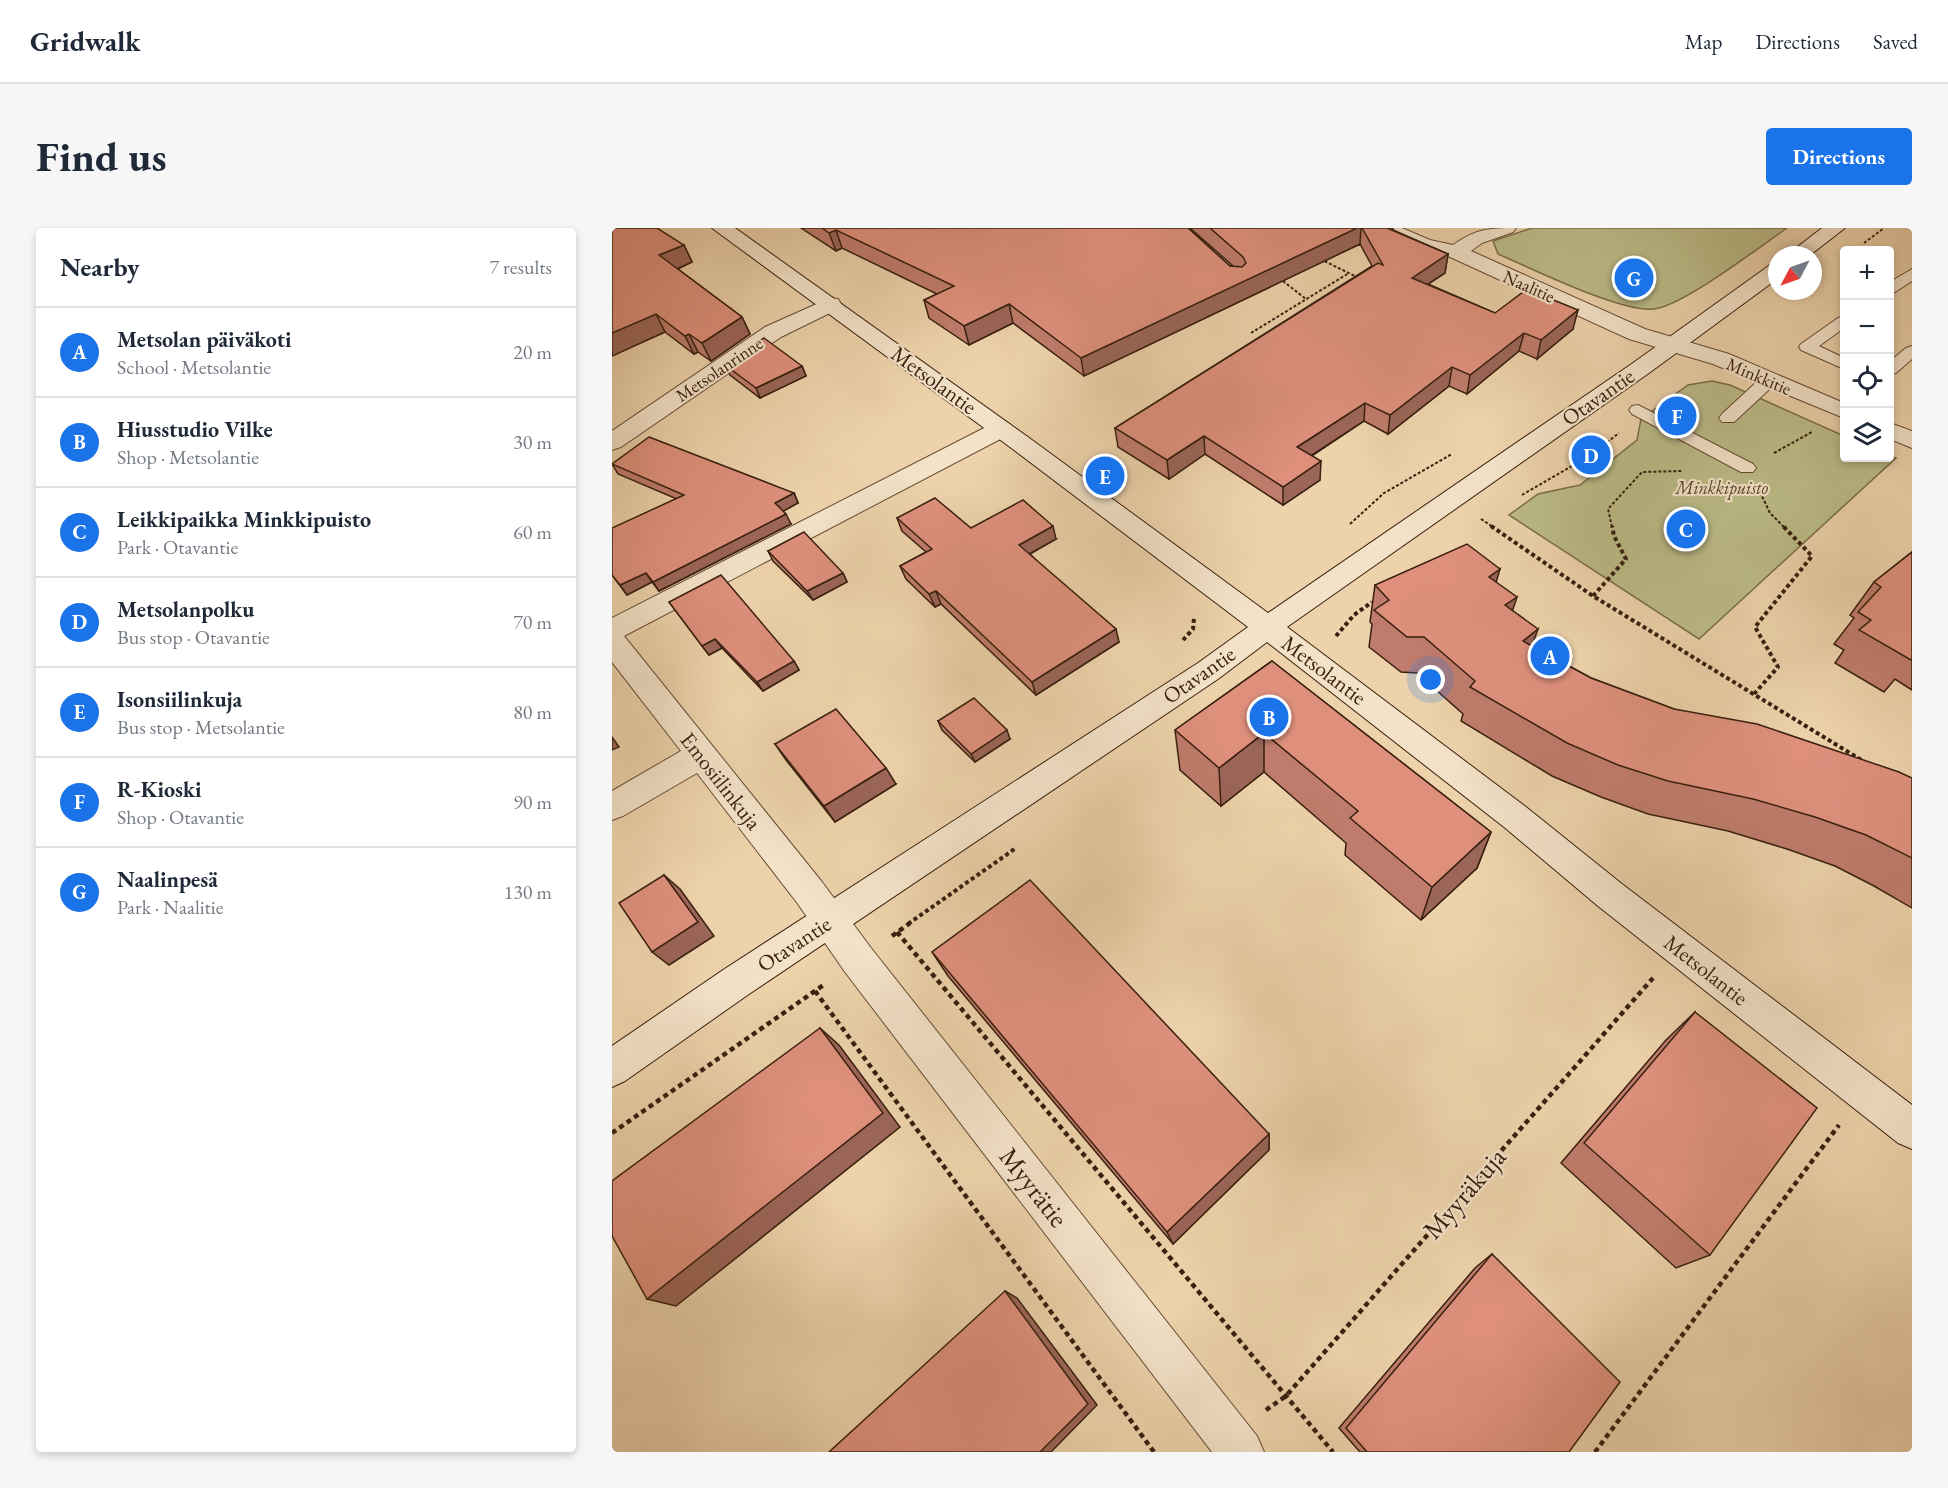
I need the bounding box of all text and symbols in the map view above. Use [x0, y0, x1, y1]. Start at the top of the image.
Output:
text: Gridwalk [30, 23, 141, 59]
text: Map [1685, 28, 1722, 55]
text: Directions [1755, 28, 1840, 55]
text: Saved [1873, 28, 1918, 55]
button: Directions [1766, 128, 1912, 185]
text: Find us [36, 129, 167, 184]
north arrow [1768, 246, 1822, 300]
map controls [1840, 246, 1894, 462]
button: + [1840, 246, 1894, 300]
text: Nearby [60, 250, 140, 284]
text: 7 results [489, 254, 552, 280]
pin: G [1614, 256, 1654, 300]
street label: Naalitie [1499, 264, 1559, 308]
button: − [1840, 300, 1894, 354]
text: Metsolan päiväkoti [117, 325, 292, 354]
street label: Metsolanrinne [671, 331, 767, 407]
text: A [72, 339, 87, 365]
text: 20 m [513, 339, 552, 365]
street label: Metsolantie [885, 339, 983, 421]
street label: Minkkitie [1723, 352, 1795, 400]
text: School · Metsolantie [117, 354, 271, 380]
button: locate [1840, 354, 1894, 408]
street label: Otavantie [1556, 361, 1640, 433]
pin: F [1658, 394, 1696, 438]
button: layers [1840, 408, 1894, 462]
text: Hiusstudio Vilke [117, 415, 273, 444]
text: B [73, 429, 86, 455]
text: 30 m [513, 429, 552, 455]
pin: D [1572, 432, 1610, 478]
text: Shop · Metsolantie [117, 444, 259, 470]
pin: E [1086, 454, 1124, 498]
park label: Minkkipuisto [1675, 476, 1769, 500]
text: Leikkipaikka Minkkipuisto [117, 505, 371, 534]
pin: C [1666, 506, 1706, 552]
text: C [72, 519, 87, 545]
text: 60 m [513, 519, 552, 545]
text: Park · Otavantie [117, 534, 238, 560]
text: Metsolanpolku [117, 595, 254, 624]
text: D [72, 609, 87, 635]
text: 70 m [513, 609, 552, 635]
text: Bus stop · Otavantie [117, 624, 270, 650]
street label: Metsolantie [1276, 629, 1373, 712]
pin: A [1530, 634, 1570, 678]
street label: Otavantie [1157, 639, 1241, 711]
your location [1416, 665, 1445, 694]
text: Isonsiilinkuja [117, 685, 242, 714]
pin: B [1250, 694, 1288, 740]
text: E [74, 699, 85, 725]
text: 80 m [513, 699, 552, 725]
text: Bus stop · Metsolantie [117, 714, 285, 740]
street label: Emosiilinkuja [674, 726, 768, 836]
text: R-Kioski [117, 775, 201, 804]
text: F [74, 789, 85, 815]
text: 90 m [513, 789, 552, 815]
text: Shop · Otavantie [117, 804, 244, 830]
text: Naalinpesä [117, 865, 218, 894]
text: G [72, 879, 87, 905]
text: 130 m [504, 879, 552, 905]
text: Park · Naalitie [117, 894, 224, 920]
street label: Otavantie [751, 909, 837, 979]
street label: Metsolantie [1658, 928, 1754, 1012]
street label: Myyrätie [992, 1140, 1076, 1234]
street label: Myyräkuja [1415, 1140, 1514, 1246]

